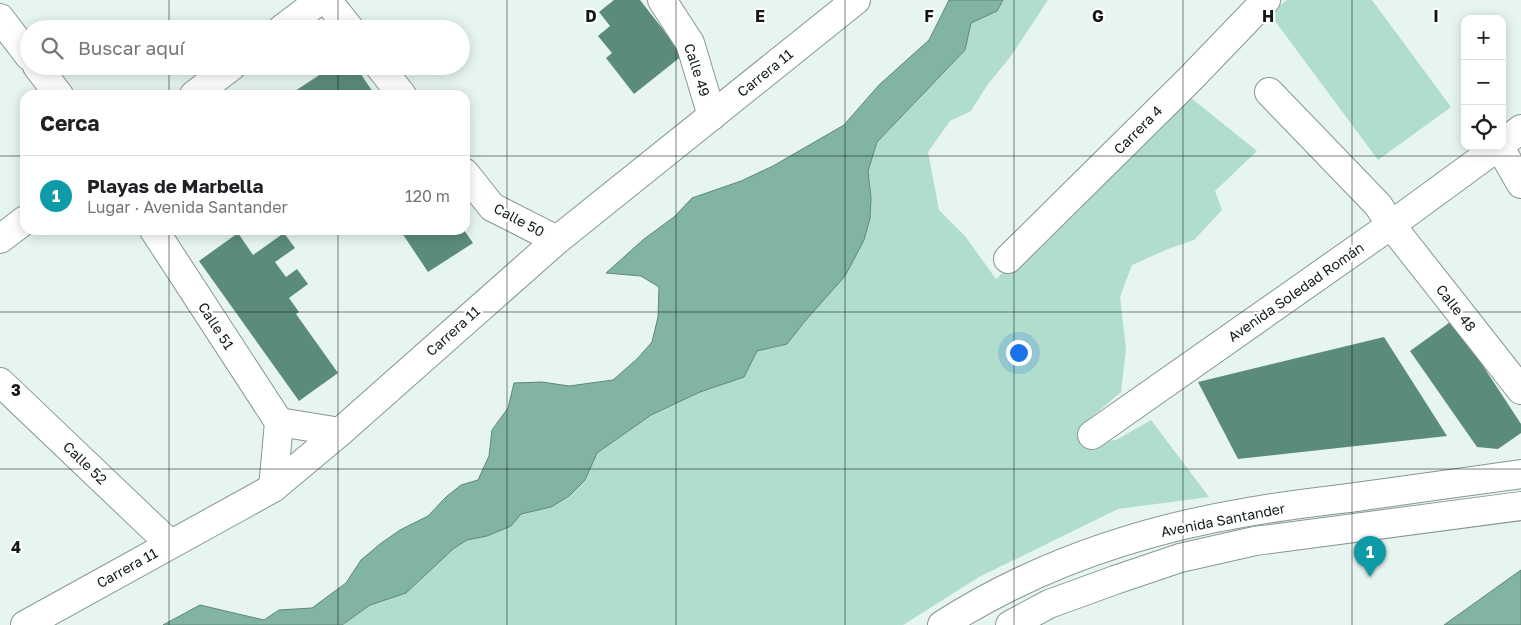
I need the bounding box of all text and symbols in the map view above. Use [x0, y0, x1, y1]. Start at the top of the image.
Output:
text: D [585, 6, 597, 26]
text: E [755, 6, 765, 26]
text: F [924, 6, 934, 26]
text: G [1092, 6, 1104, 26]
text: H [1262, 6, 1274, 26]
text: I [1433, 6, 1439, 26]
map controls [1461, 15, 1506, 150]
button: + [1461, 15, 1506, 60]
search box [20, 20, 470, 75]
icon: search [38, 34, 66, 62]
text: Buscar aquí [78, 36, 185, 59]
street label: Calle 49 [681, 41, 714, 99]
street label: Carrera 11 [733, 45, 796, 100]
button: − [1461, 60, 1506, 105]
street label: Carrera 4 [1110, 102, 1165, 157]
button: locate [1461, 105, 1506, 150]
text: Cerca [40, 110, 99, 136]
text: Playas de Marbella [87, 174, 264, 197]
text: 1 [52, 186, 60, 206]
text: 120 m [405, 186, 450, 206]
text: Lugar · Avenida Santander [87, 197, 288, 217]
street label: Calle 50 [491, 199, 547, 240]
street label: Avenida Soledad Román [1225, 238, 1367, 345]
street label: Calle 48 [1433, 281, 1480, 335]
street label: Calle 51 [195, 299, 238, 353]
street label: Carrera 11 [422, 302, 483, 359]
your location [1006, 340, 1032, 366]
text: 3 [11, 380, 21, 400]
street label: Calle 52 [60, 438, 111, 488]
street label: Avenida Santander [1159, 499, 1287, 540]
pin: 1 [1354, 536, 1386, 577]
text: 4 [11, 537, 21, 557]
street label: Carrera 11 [93, 544, 160, 591]

